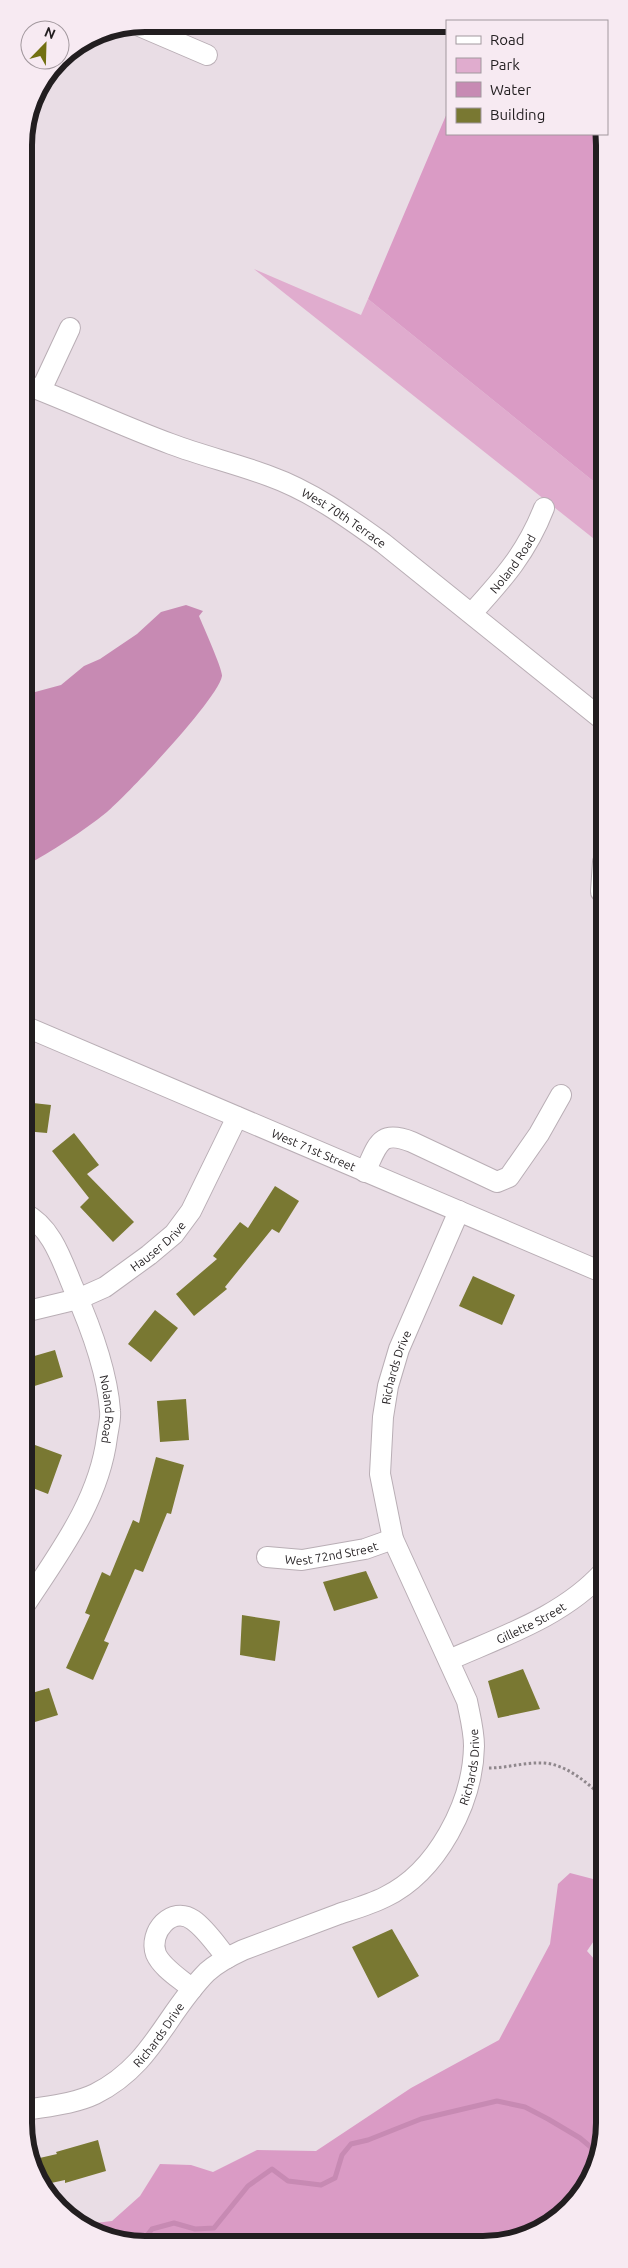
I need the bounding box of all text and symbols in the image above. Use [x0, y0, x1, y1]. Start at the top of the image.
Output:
north arrow [20, 20, 70, 70]
legend [446, 20, 608, 135]
text: N [42, 24, 58, 42]
text: Road [490, 31, 525, 48]
text: Park [490, 56, 520, 73]
text: Water [490, 81, 531, 98]
text: Building [490, 106, 545, 123]
street label: West 70th Terrace [300, 485, 389, 550]
street label: Noland Road [487, 532, 537, 595]
street label: West 71st Street [270, 1126, 358, 1173]
street label: Hauser Drive [127, 1219, 188, 1273]
street label: Richards Drive [379, 1328, 413, 1405]
street label: Noland Road [98, 1374, 117, 1444]
street label: West 72nd Street [284, 1538, 380, 1567]
street label: Gillette Street [494, 1599, 568, 1646]
street label: Richards Drive [456, 1728, 481, 1807]
street label: Richards Drive [130, 2000, 186, 2069]

